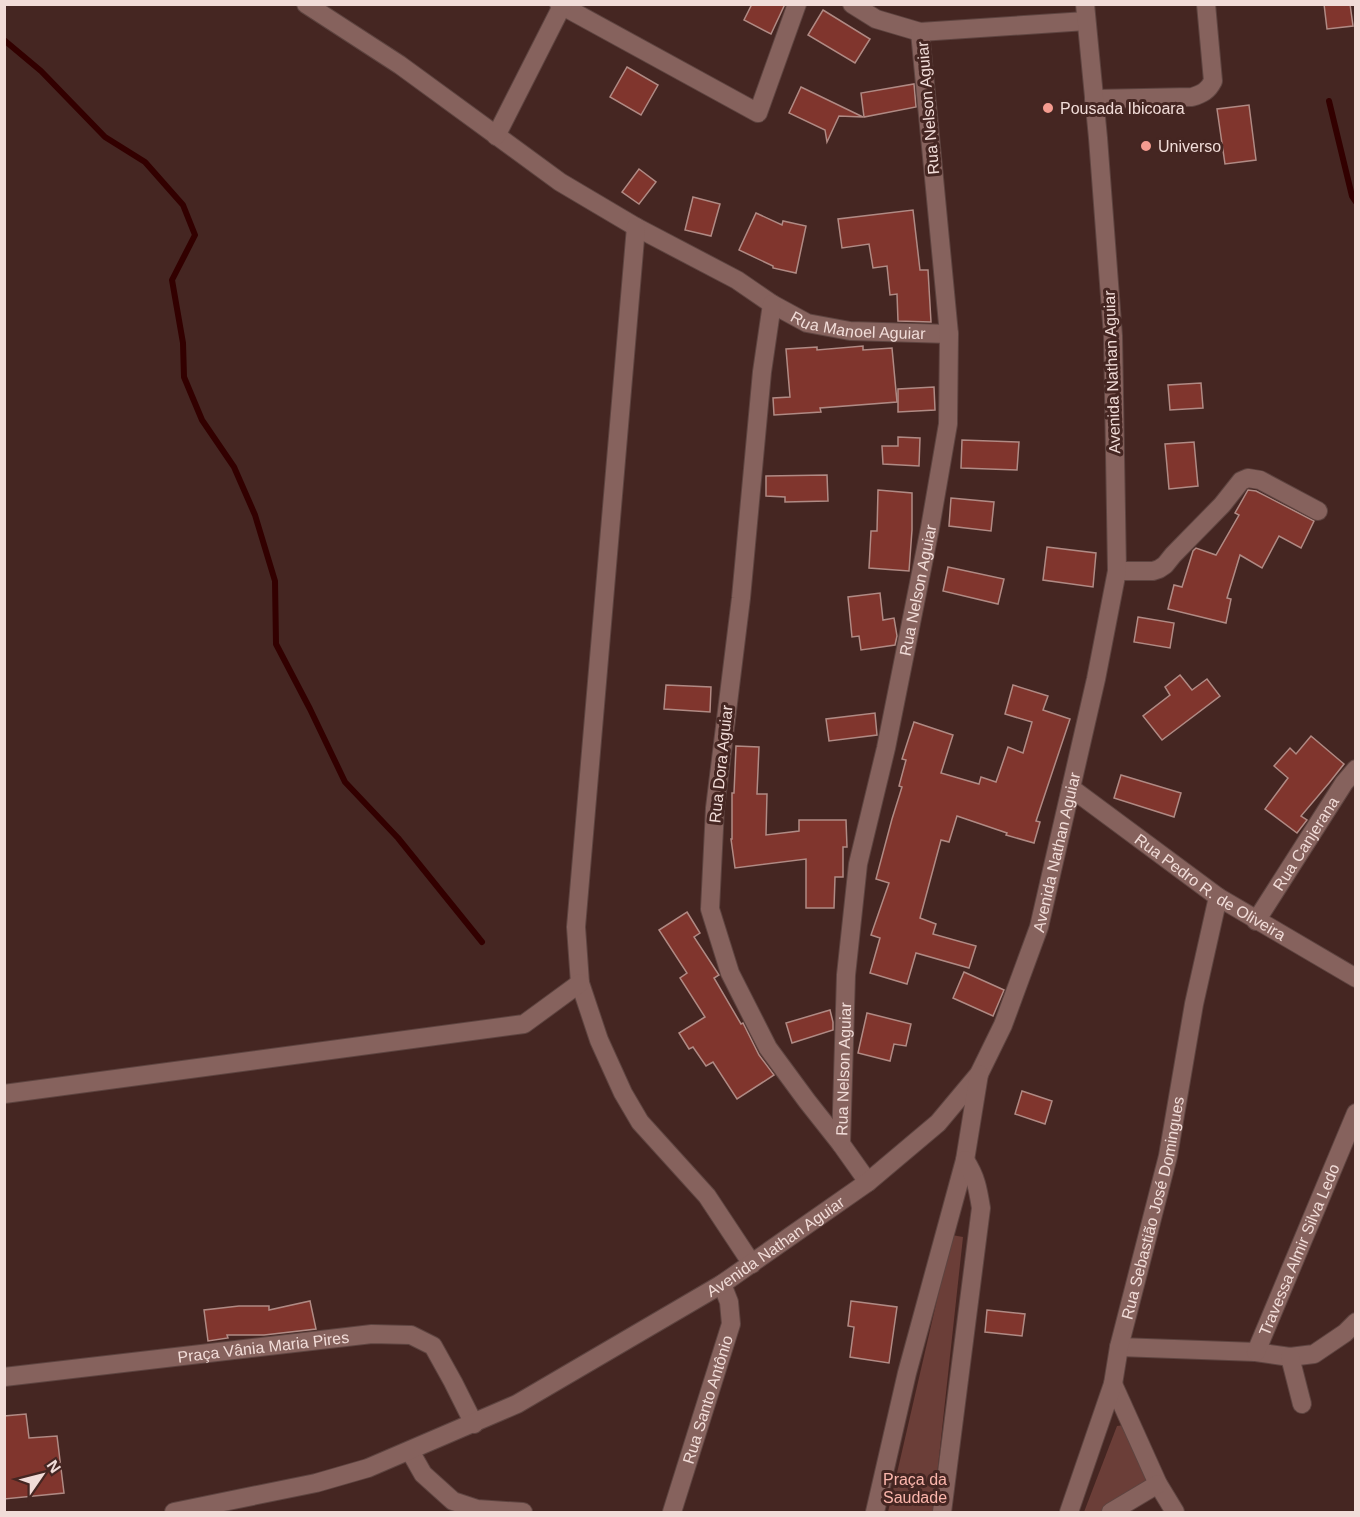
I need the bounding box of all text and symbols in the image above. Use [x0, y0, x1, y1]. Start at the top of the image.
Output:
street label: Rua Nelson Aguiar [914, 40, 942, 175]
place label: Pousada Ibicoara [1060, 100, 1185, 117]
marker: Pousada Ibicoara [1041, 101, 1055, 115]
place label: Universo [1158, 138, 1221, 155]
marker: Universo [1139, 139, 1153, 153]
street label: Avenida Nathan Aguiar [1101, 289, 1123, 454]
street label: Rua Manoel Aguiar [788, 307, 926, 342]
street label: Rua Nelson Aguiar [896, 523, 939, 657]
street label: Rua Dora Aguiar [706, 704, 736, 824]
street label: Avenida Nathan Aguiar [1030, 770, 1083, 934]
street label: Rua Canjerana [1269, 793, 1342, 893]
street label: Rua Pedro R. de Oliveira [1132, 830, 1289, 943]
street label: Rua Nelson Aguiar [833, 1001, 854, 1136]
street label: Rua Sebastião José Domingues [1118, 1095, 1187, 1321]
street label: Travessa Almir Silva Ledo [1255, 1161, 1342, 1338]
street label: Avenida Nathan Aguiar [703, 1192, 848, 1300]
street label: Praça Vânia Maria Pires [177, 1328, 350, 1365]
street label: Rua Santo Antônio [679, 1333, 735, 1466]
north arrow [12, 1445, 72, 1505]
text: N [44, 1457, 64, 1476]
park label: Praça da Saudade [883, 1471, 947, 1506]

